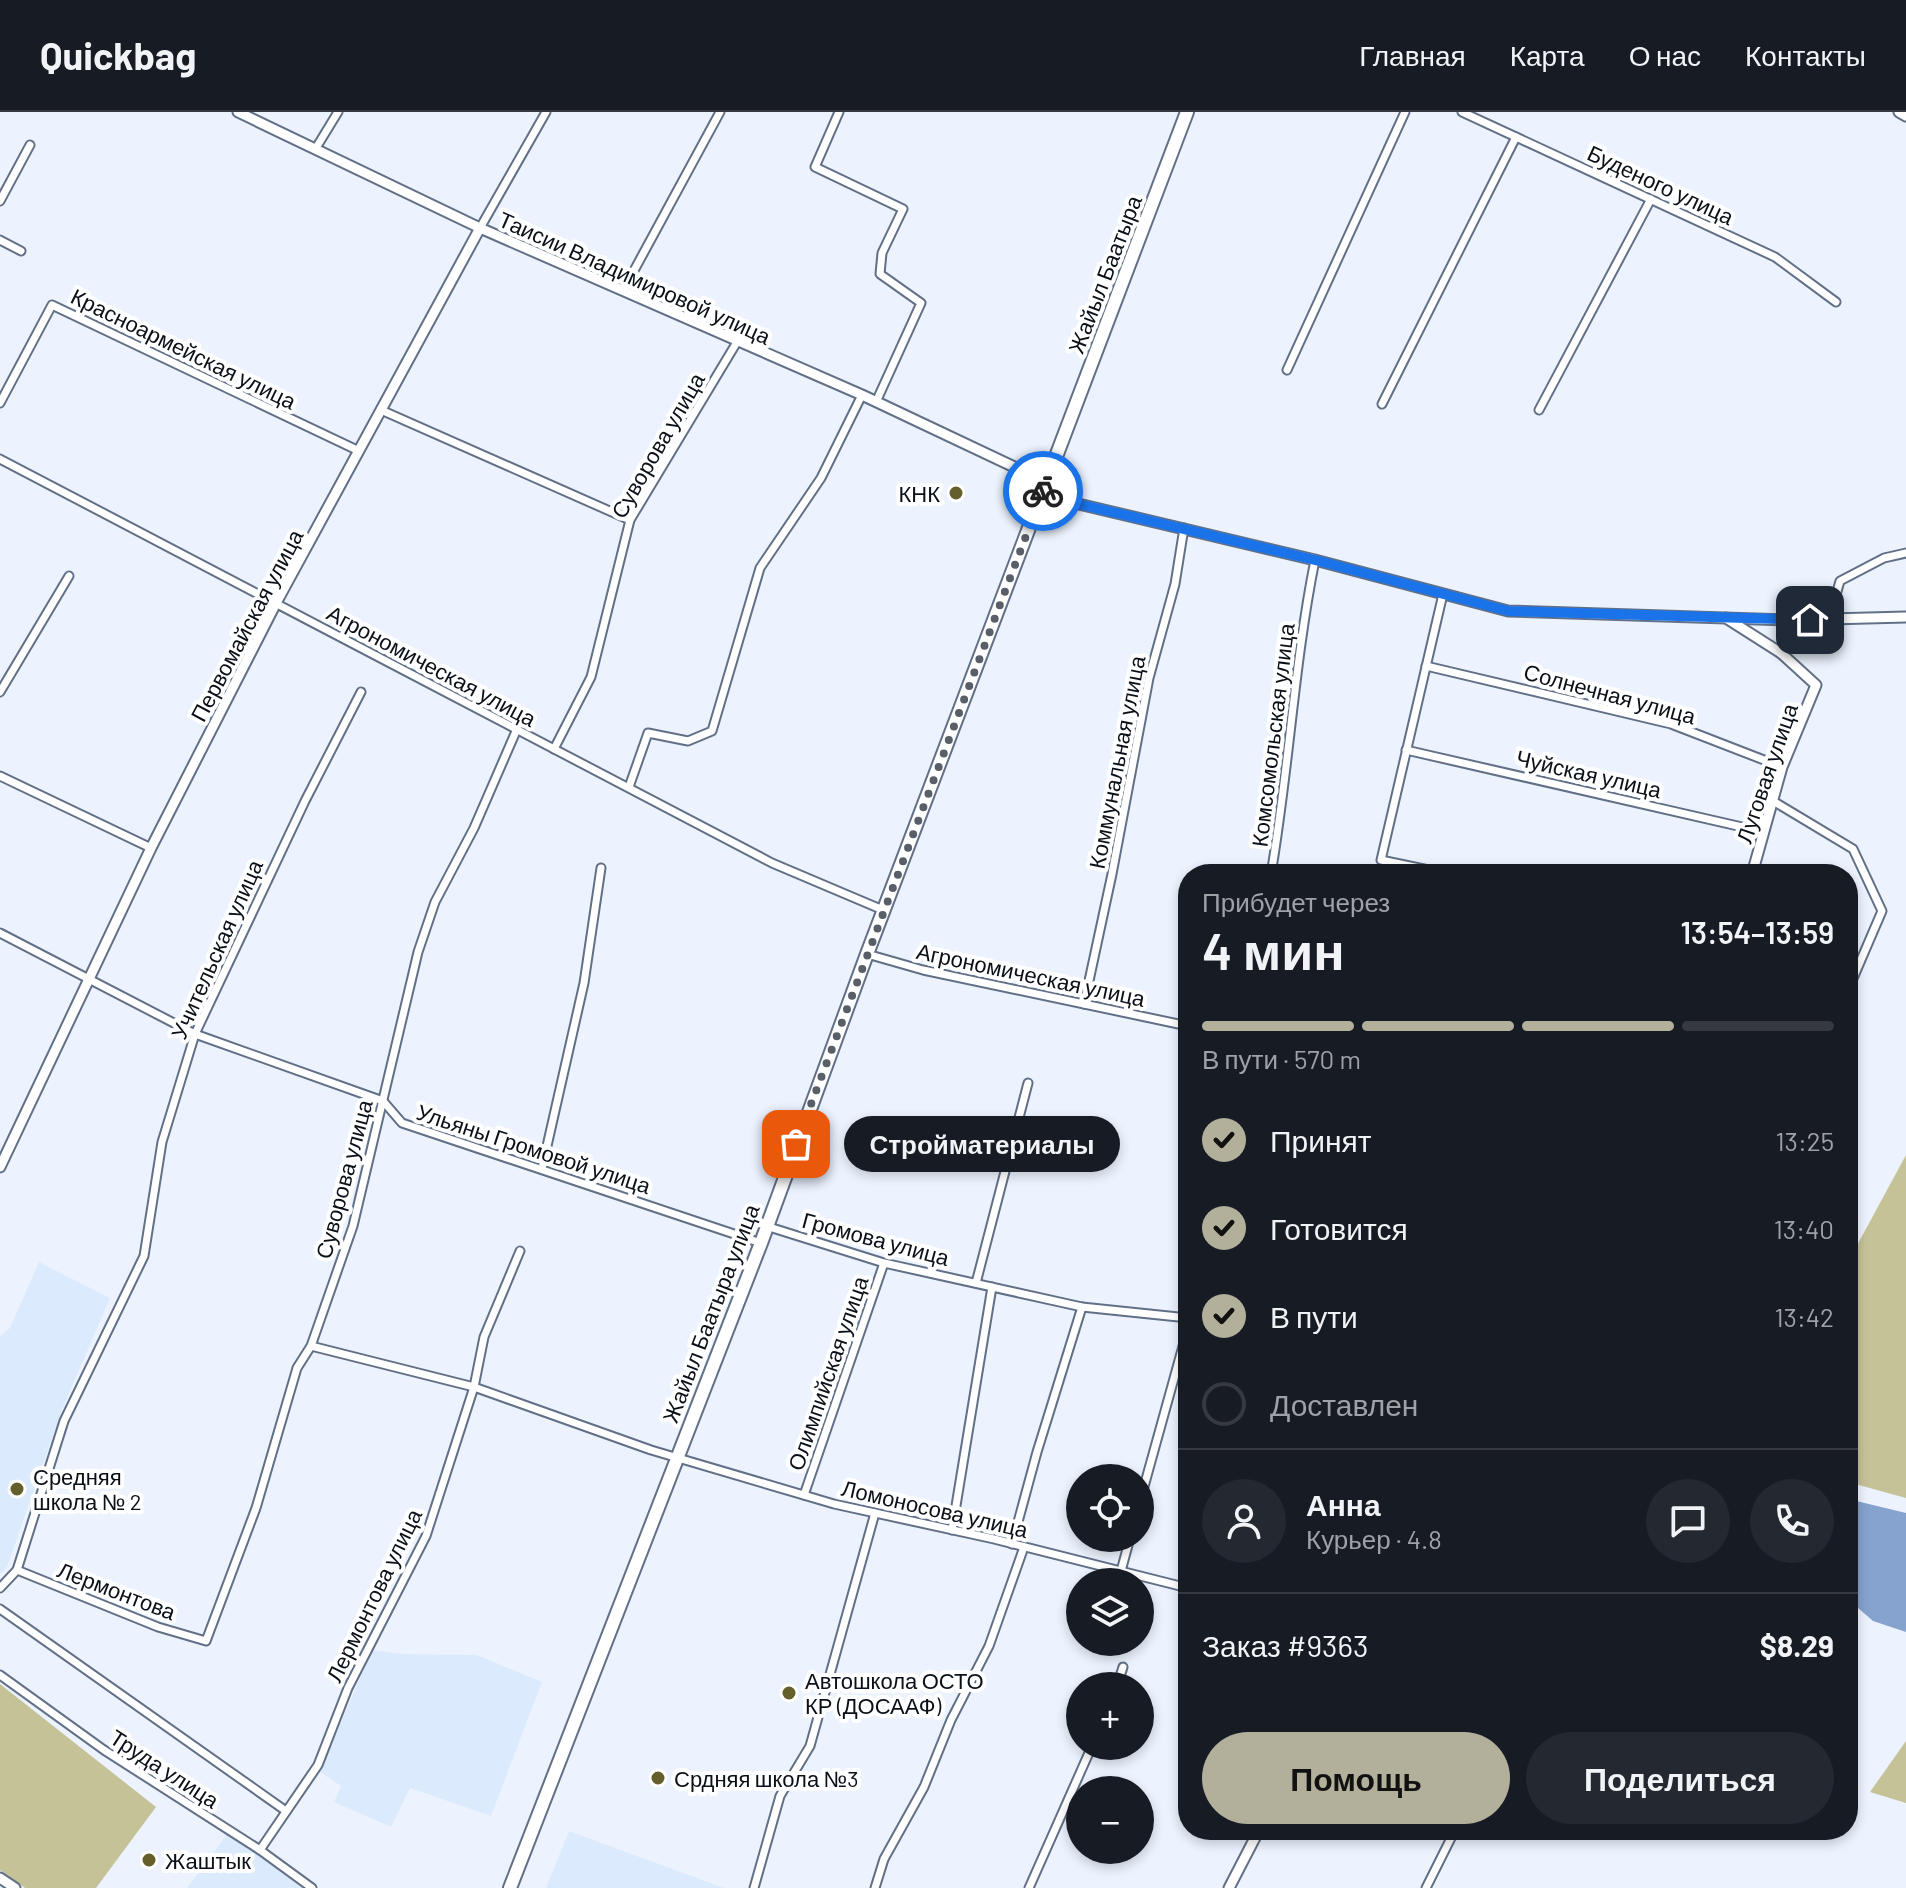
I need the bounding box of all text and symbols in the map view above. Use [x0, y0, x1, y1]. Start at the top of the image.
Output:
text: Quickbag [40, 32, 196, 78]
text: Главная [1359, 38, 1466, 72]
text: Карта [1510, 38, 1585, 72]
text: О нас [1629, 38, 1701, 72]
text: Контакты [1745, 38, 1866, 72]
street label: Буденого улица [1583, 139, 1739, 230]
street label: Жайыл Баатыра [1062, 191, 1147, 357]
street label: Таисии Владимировой улица [495, 205, 776, 350]
street label: Красноармейская улица [67, 282, 301, 415]
street label: Суворова улица [605, 367, 710, 523]
courier [1003, 451, 1083, 531]
icon: bike [1021, 469, 1065, 513]
place label: КНК [898, 480, 940, 506]
marker: КНК [947, 484, 965, 502]
street label: Первомайская улица [184, 524, 309, 726]
pin [1776, 586, 1844, 654]
icon: home [1788, 598, 1832, 642]
street label: Агрономическая улица [323, 599, 542, 732]
street label: Комсомольская улица [1245, 621, 1300, 848]
street label: Коммунальная улица [1083, 653, 1151, 871]
street label: Солнечная улица [1521, 658, 1699, 730]
street label: Луговая улица [1730, 699, 1803, 847]
street label: Чуйская улица [1514, 744, 1665, 803]
street label: Учительская улица [165, 855, 268, 1043]
text: Прибудет через [1202, 886, 1390, 917]
text: 13:54–13:59 [1680, 914, 1834, 950]
text: 4 мин [1202, 918, 1345, 980]
street label: Агрономическая улица [914, 937, 1148, 1012]
text: В пути · 570 m [1202, 1043, 1361, 1074]
street label: Суворова улица [309, 1096, 378, 1262]
street label: Ульяны Громовой улица [413, 1098, 655, 1199]
pin [762, 1110, 830, 1178]
callout: Стройматериалы [844, 1116, 1120, 1172]
icon: check [1202, 1118, 1246, 1162]
icon: bag [774, 1122, 818, 1166]
text: Принят [1270, 1122, 1372, 1158]
text: 13:25 [1775, 1125, 1834, 1156]
text: Стройматериалы [870, 1128, 1094, 1159]
street label: Жайыл Баатыра улица [656, 1199, 765, 1426]
street label: Громова улица [799, 1206, 953, 1271]
icon: check [1202, 1206, 1246, 1250]
text: Готовится [1270, 1210, 1408, 1246]
text: 13:40 [1774, 1213, 1834, 1244]
street label: Олимпийская улица [782, 1272, 874, 1474]
icon: check [1202, 1294, 1246, 1338]
text: В пути [1270, 1298, 1358, 1334]
text: 13:42 [1774, 1301, 1834, 1332]
text: Доставлен [1270, 1386, 1418, 1422]
place label: Средняя школа № 2 [33, 1463, 142, 1514]
map controls [1066, 1464, 1154, 1864]
button: locate [1066, 1464, 1154, 1552]
street label: Ломоносова улица [839, 1474, 1031, 1543]
button: person [1202, 1479, 1286, 1563]
button: chat [1646, 1479, 1730, 1563]
button: phone [1750, 1479, 1834, 1563]
marker: Средняя школа № 2 [8, 1480, 26, 1498]
text: Анна [1306, 1486, 1381, 1522]
street label: Лермонтова улица [320, 1504, 427, 1686]
text: Курьер · 4.8 [1306, 1523, 1442, 1554]
street label: Лермонтова [54, 1556, 180, 1626]
button: layers [1066, 1568, 1154, 1656]
text: Заказ #9363 [1202, 1627, 1368, 1663]
text: $8.29 [1760, 1627, 1834, 1663]
place label: Автошкола ОСТО КР (ДОСААФ) [805, 1667, 984, 1719]
button: + [1066, 1672, 1154, 1760]
marker: Автошкола ОСТО КР (ДОСААФ) [780, 1684, 798, 1702]
street label: Труда улица [105, 1723, 225, 1814]
button: Помощь [1202, 1732, 1510, 1824]
button: Поделиться [1526, 1732, 1834, 1824]
place label: Срдняя школа №3 [674, 1765, 859, 1792]
marker: Срдняя школа №3 [649, 1769, 667, 1787]
button: − [1066, 1776, 1154, 1864]
place label: Жаштык [165, 1847, 251, 1873]
marker: Жаштык [140, 1851, 158, 1869]

